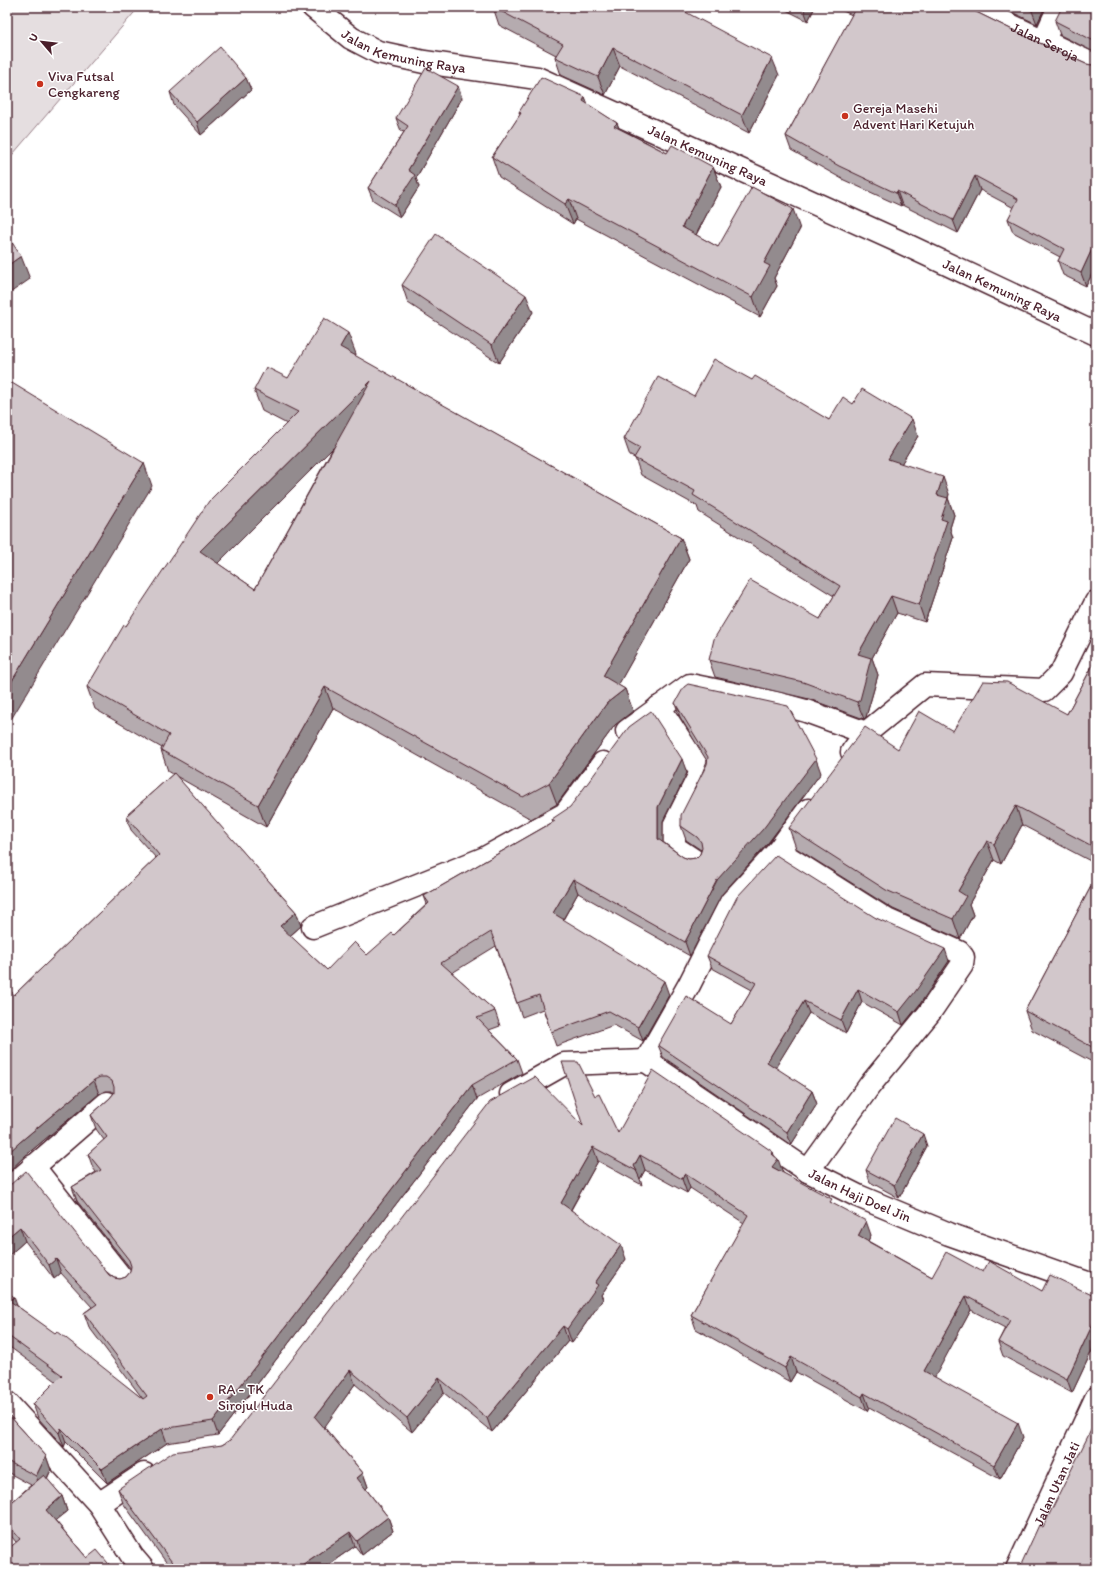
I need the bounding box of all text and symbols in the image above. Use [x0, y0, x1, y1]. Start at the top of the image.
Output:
street label: Jalan Seroja [1008, 19, 1082, 66]
north arrow [22, 22, 62, 62]
street label: Jalan Kemuning Raya [338, 26, 468, 77]
text: U [26, 31, 41, 44]
place label: Viva Futsal Cengkareng [48, 68, 121, 101]
marker: Viva Futsal Cengkareng [35, 79, 45, 89]
place label: Gereja Masehi Advent Hari Ketujuh [853, 100, 975, 133]
marker: Gereja Masehi Advent Hari Ketujuh [840, 111, 850, 121]
street label: Jalan Kemuning Raya [645, 121, 771, 190]
street label: Jalan Kemuning Raya [940, 255, 1065, 326]
street label: Jalan Haji Doel Jin [806, 1165, 914, 1226]
place label: RA - TK Sirojul Huda [218, 1381, 293, 1414]
marker: RA - TK Sirojul Huda [205, 1392, 215, 1402]
street label: Jalan Utan Jati [1030, 1439, 1084, 1529]

